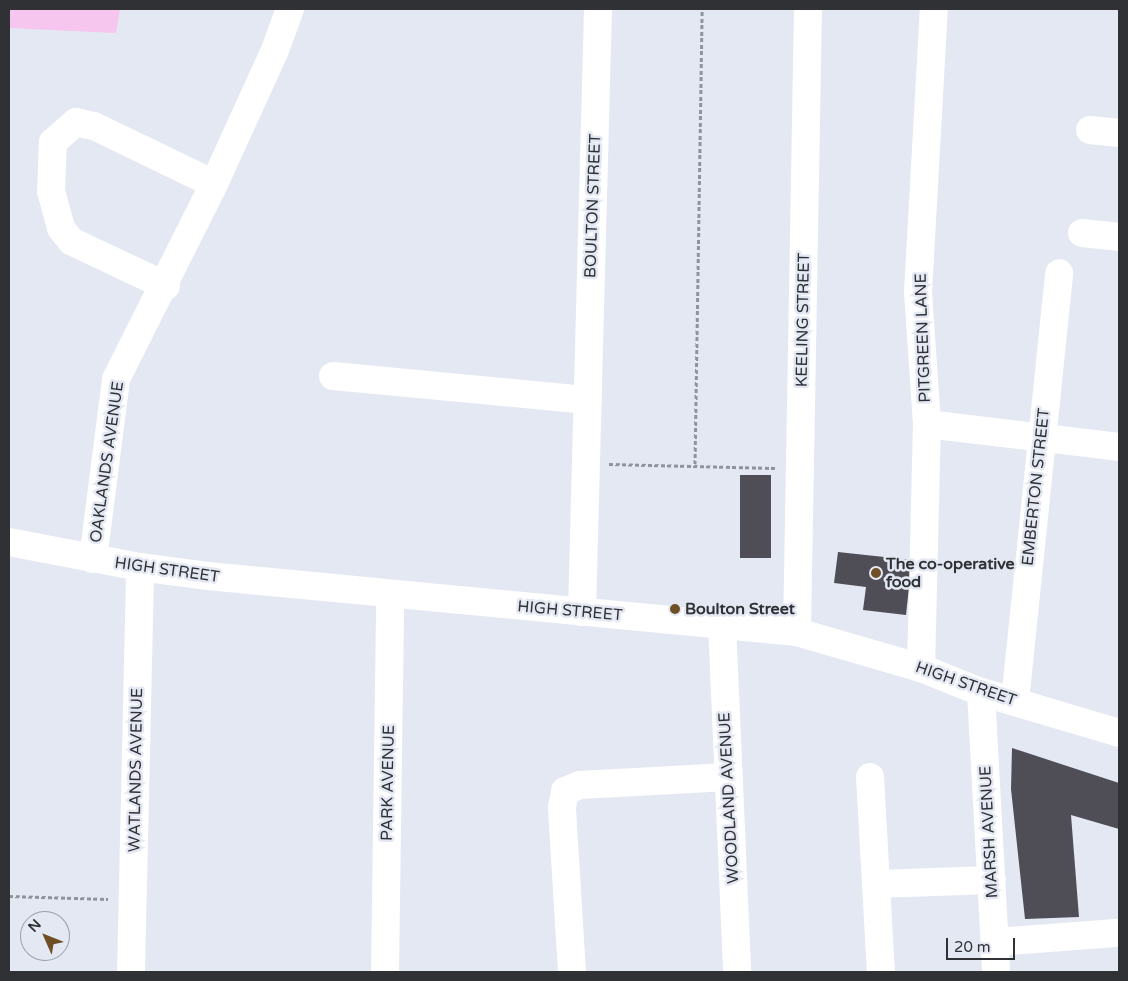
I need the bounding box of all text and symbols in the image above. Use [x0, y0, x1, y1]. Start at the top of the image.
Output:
street label: BOULTON STREET [581, 134, 605, 278]
street label: KEELING STREET [792, 253, 814, 387]
street label: PITGREEN LANE [911, 273, 935, 403]
street label: OAKLANDS AVENUE [86, 380, 128, 544]
street label: EMBERTON STREET [1018, 407, 1054, 567]
street label: HIGH STREET [113, 553, 221, 587]
place label: The co-operative food [886, 554, 1015, 592]
marker: The co-operative food [870, 567, 882, 579]
street label: HIGH STREET [517, 597, 623, 625]
place label: Boulton Street [685, 599, 795, 619]
marker: Boulton Street [669, 603, 681, 615]
street label: HIGH STREET [913, 658, 1019, 710]
street label: WATLANDS AVENUE [125, 688, 147, 852]
street label: WOODLAND AVENUE [715, 712, 743, 884]
street label: PARK AVENUE [377, 725, 399, 841]
street label: MARSH AVENUE [976, 765, 1002, 899]
north arrow [20, 911, 70, 961]
text: N [25, 916, 45, 936]
scale bar [948, 928, 1017, 960]
text: 20 m [954, 938, 991, 956]

